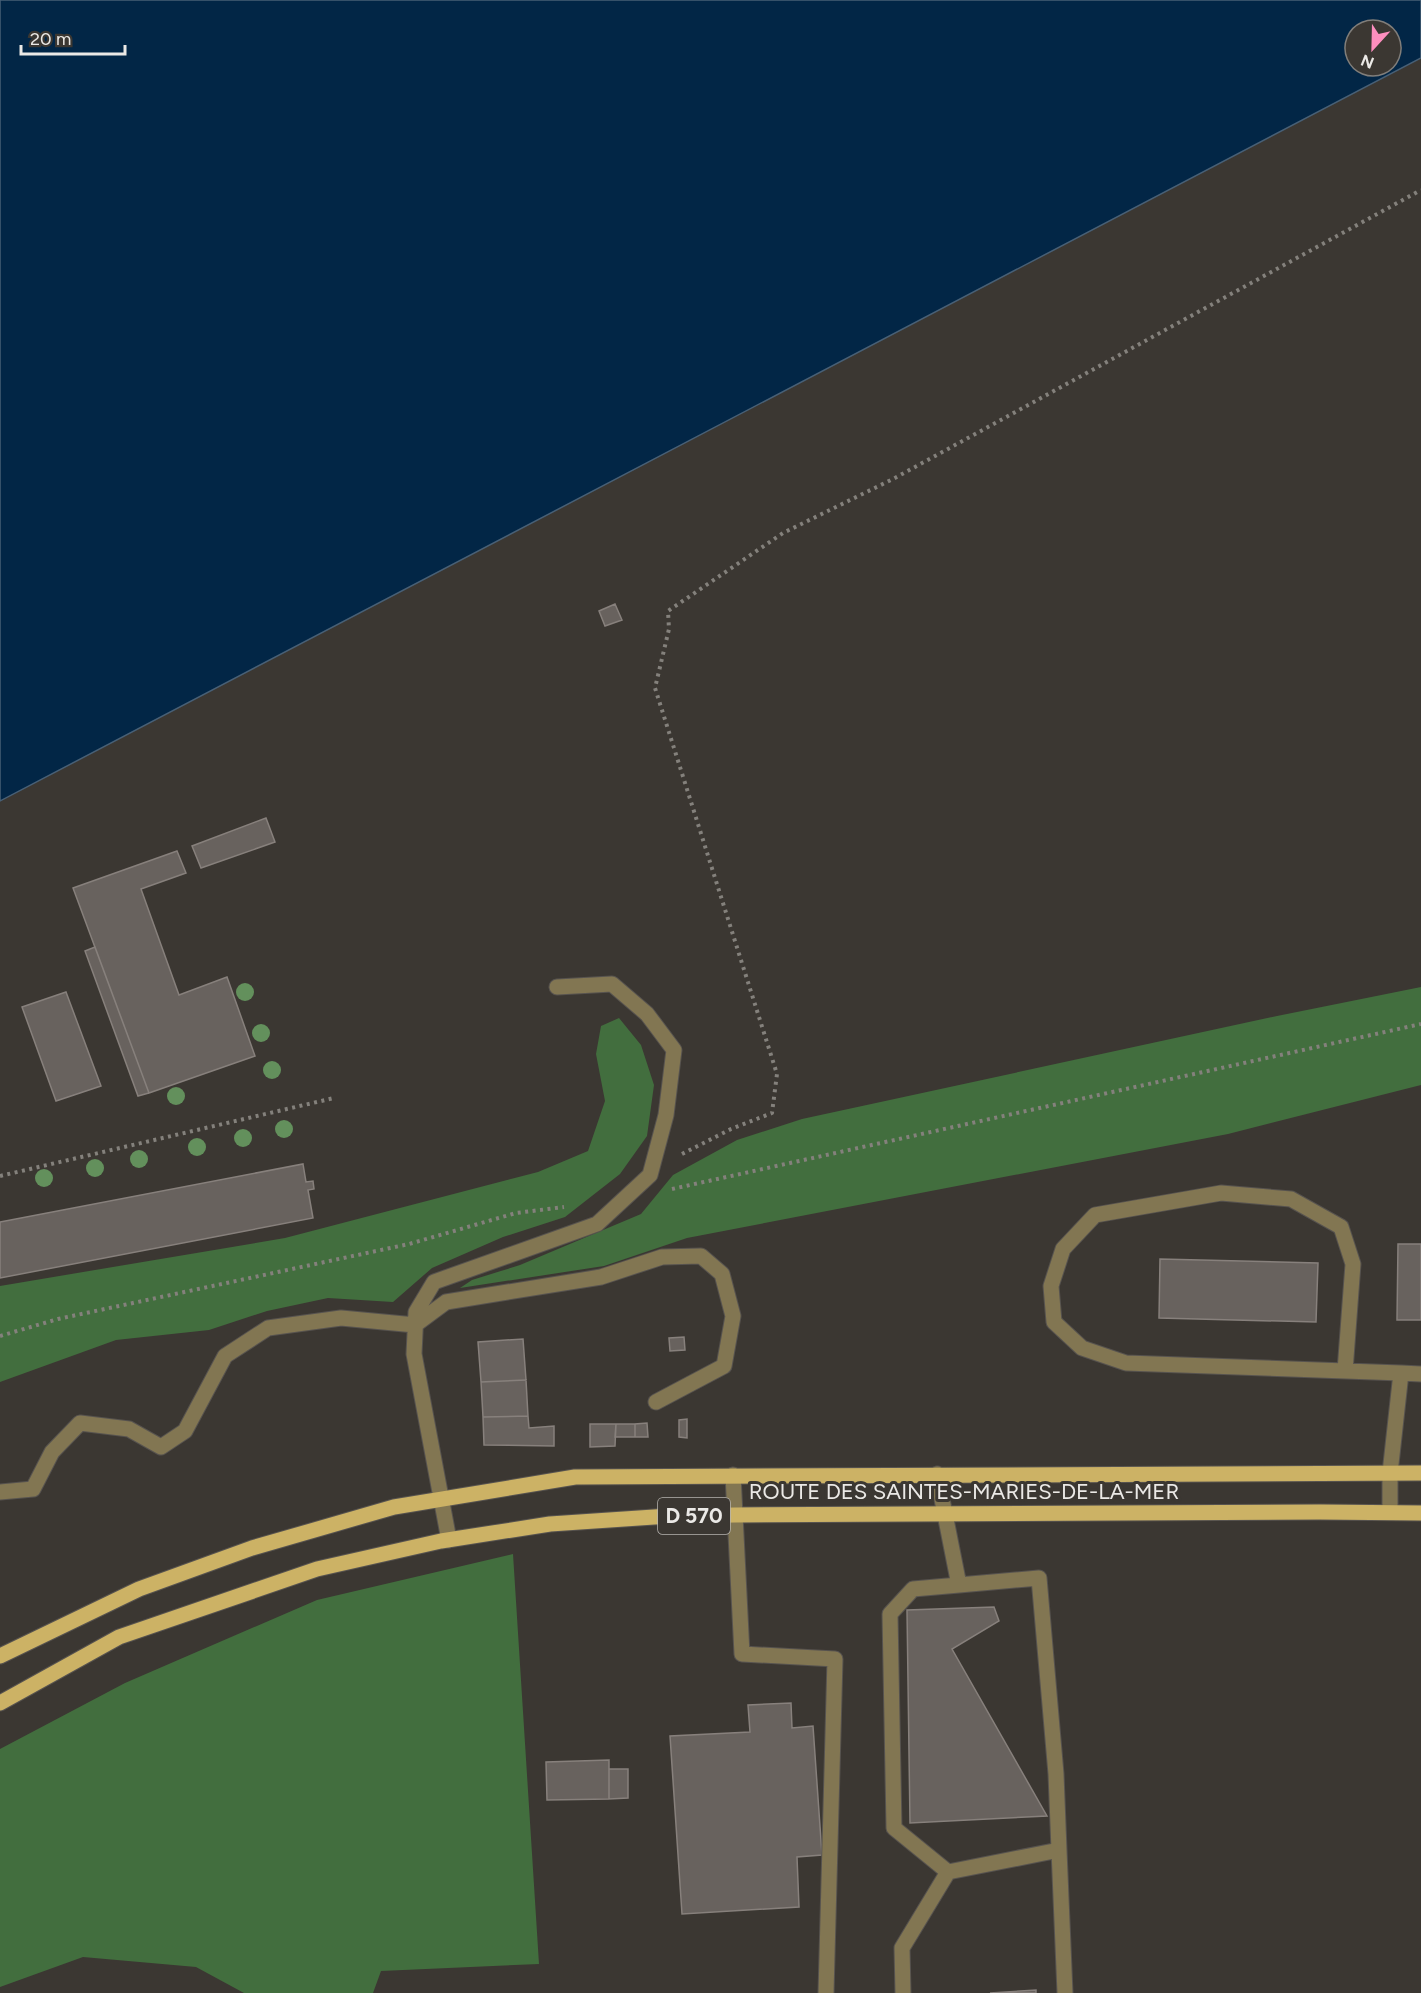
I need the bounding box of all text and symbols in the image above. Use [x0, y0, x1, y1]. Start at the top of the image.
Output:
scale bar [21, 18, 124, 56]
north arrow [1343, 18, 1403, 78]
text: 20 m [30, 28, 71, 50]
text: N [1358, 50, 1377, 73]
street label: ROUTE DES SAINTES-MARIES-DE-LA-MER [749, 1478, 1179, 1505]
road number: D 570 [658, 1498, 730, 1534]

